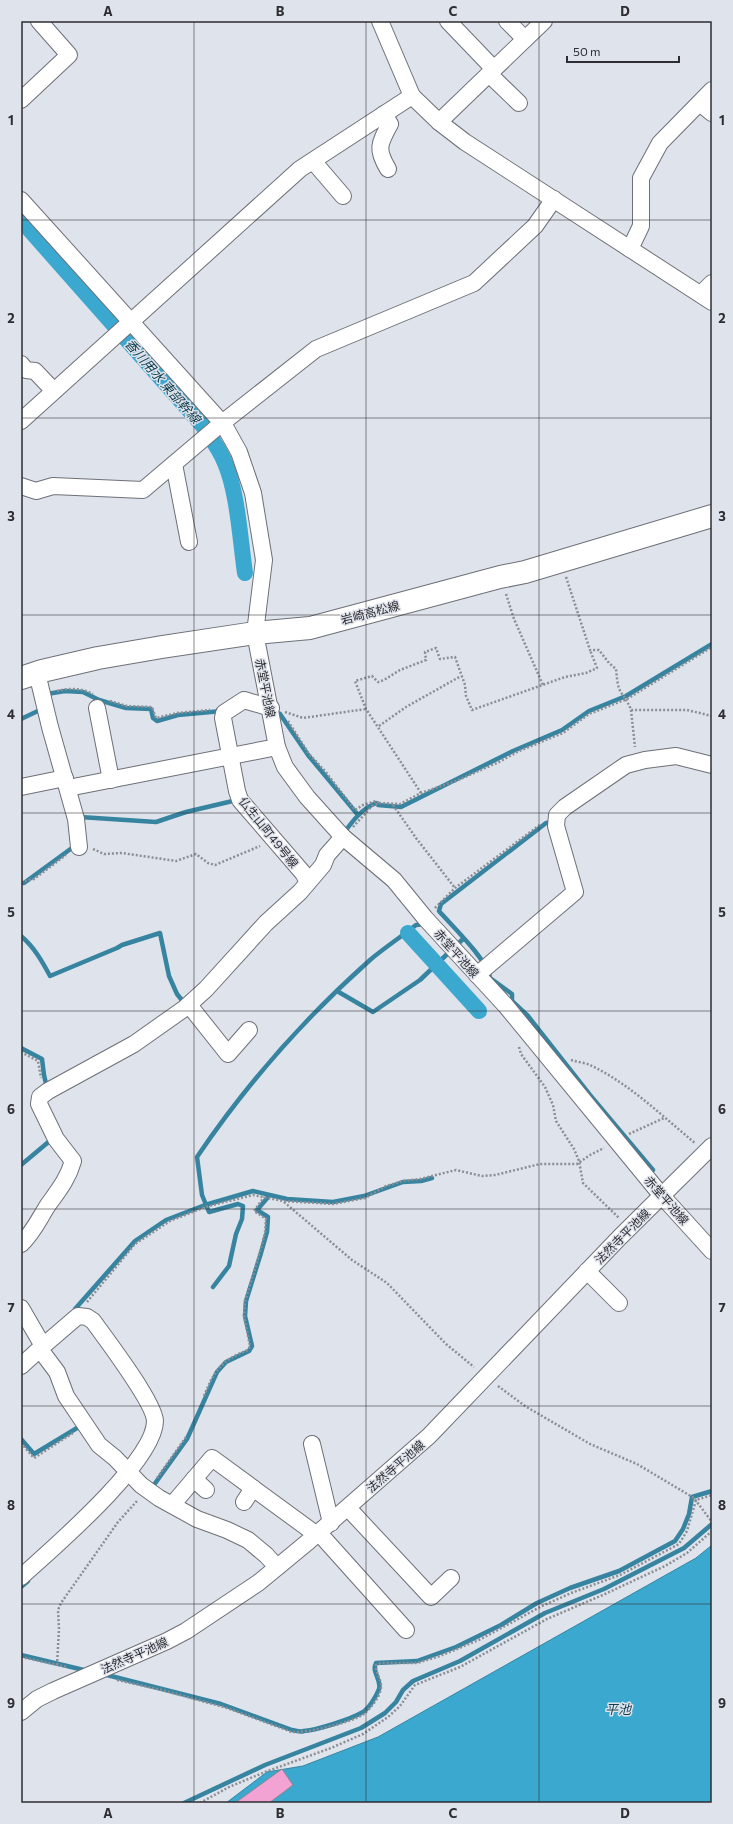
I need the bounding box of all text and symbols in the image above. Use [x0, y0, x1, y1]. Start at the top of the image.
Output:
text: A [103, 3, 113, 19]
text: B [276, 3, 285, 19]
text: C [449, 3, 458, 19]
text: D [620, 3, 630, 19]
scale bar [567, 38, 679, 64]
text: 50 m [573, 44, 601, 58]
text: 1 [8, 112, 14, 128]
text: 1 [719, 112, 725, 128]
text: 2 [7, 310, 15, 326]
text: 2 [718, 310, 726, 326]
water label: 香川用水 東部幹線 [122, 336, 205, 428]
text: 3 [7, 508, 15, 524]
text: 3 [718, 508, 726, 524]
street label: 岩崎高松線 [339, 597, 401, 627]
street label: 赤堂平池線 [253, 657, 279, 719]
text: 4 [7, 706, 15, 722]
text: 4 [718, 706, 726, 722]
street label: 仏生山町49号線 [236, 794, 302, 870]
text: 5 [7, 904, 15, 920]
text: 5 [718, 904, 726, 920]
street label: 赤堂平池線 [432, 926, 482, 980]
text: 6 [7, 1101, 15, 1117]
text: 6 [718, 1101, 726, 1117]
street label: 赤堂平池線 [642, 1173, 692, 1227]
street label: 法然寺平池線 [592, 1206, 652, 1266]
text: 7 [7, 1299, 15, 1315]
text: 7 [718, 1299, 726, 1315]
street label: 法然寺平池線 [363, 1437, 427, 1495]
text: 8 [7, 1497, 15, 1513]
text: 8 [718, 1497, 726, 1513]
street label: 法然寺平池線 [98, 1634, 170, 1676]
text: 9 [7, 1695, 15, 1711]
text: 9 [718, 1695, 726, 1711]
water label: 平池 [605, 1701, 633, 1717]
text: A [103, 1805, 113, 1821]
text: B [276, 1805, 285, 1821]
text: C [449, 1805, 458, 1821]
text: D [620, 1805, 630, 1821]

